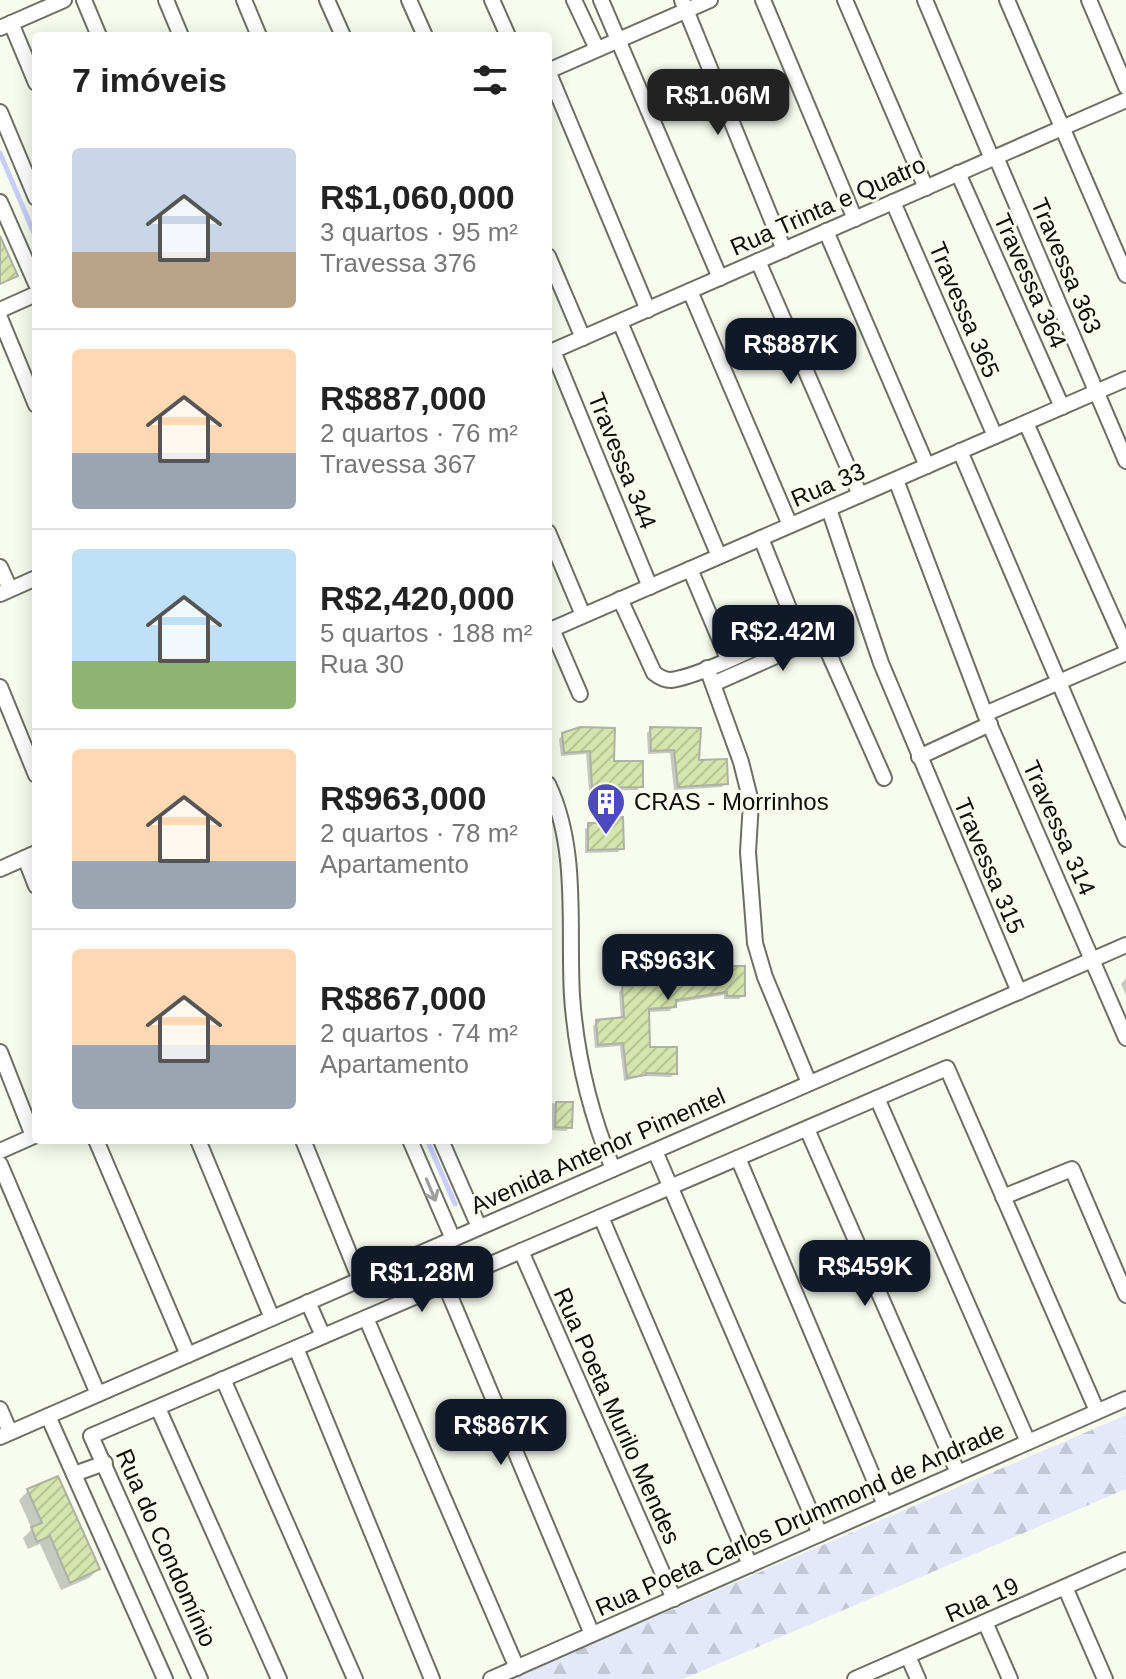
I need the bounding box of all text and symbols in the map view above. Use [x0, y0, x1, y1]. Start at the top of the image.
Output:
icon: filters [468, 58, 512, 102]
text: 7 imóveis [72, 61, 227, 99]
pin: R$1.06M [644, 69, 792, 137]
text: R$1.06M [665, 80, 771, 110]
street label: Rua Trinta e Quatro [726, 150, 930, 261]
text: R$1,060,000 [320, 178, 515, 216]
icon: home [136, 180, 232, 276]
street label: Travessa 363 [1026, 194, 1107, 338]
street label: Travessa 364 [989, 209, 1072, 352]
text: 3 quartos · 95 m² [320, 217, 518, 247]
street label: Travessa 365 [924, 238, 1005, 382]
text: Travessa 376 [320, 248, 477, 278]
pin: R$887K [726, 318, 856, 386]
text: R$887K [743, 329, 839, 359]
text: R$887,000 [320, 379, 486, 417]
icon: home [136, 381, 232, 477]
street label: Travessa 344 [583, 389, 662, 533]
text: 2 quartos · 76 m² [320, 418, 518, 448]
text: Travessa 367 [320, 449, 477, 479]
street label: Rua 33 [787, 457, 869, 512]
text: R$2,420,000 [320, 579, 515, 617]
icon: home [136, 581, 232, 677]
pin: R$2.42M [709, 605, 857, 673]
text: R$2.42M [730, 616, 836, 646]
text: 5 quartos · 188 m² [320, 618, 532, 648]
text: Rua 30 [320, 649, 404, 679]
street label: Travessa 314 [1018, 756, 1101, 899]
text: R$963,000 [320, 779, 486, 817]
icon: home [136, 781, 232, 877]
building icon: CRAS - Morrinhos [585, 781, 627, 836]
place label: CRAS - Morrinhos [634, 788, 829, 815]
street label: Travessa 315 [949, 794, 1030, 938]
text: 2 quartos · 78 m² [320, 818, 518, 848]
text: Apartamento [320, 849, 469, 879]
pin: R$963K [603, 934, 733, 1002]
text: R$963K [620, 945, 716, 975]
text: R$867,000 [320, 979, 486, 1017]
icon: home [136, 981, 232, 1077]
text: 2 quartos · 74 m² [320, 1018, 518, 1048]
text: Apartamento [320, 1049, 469, 1079]
street label: Avenida Antenor Pimentel [466, 1082, 729, 1219]
one-way arrow [425, 1177, 440, 1201]
pin: R$459K [800, 1240, 930, 1308]
pin: R$1.28M [348, 1246, 496, 1314]
text: R$459K [817, 1251, 913, 1281]
text: R$1.28M [369, 1257, 475, 1287]
street label: Rua Poeta Murilo Mendes [549, 1284, 686, 1548]
pin: R$867K [436, 1399, 566, 1467]
text: R$867K [453, 1410, 549, 1440]
street label: Rua Poeta Carlos Drummond de Andrade [591, 1416, 1008, 1621]
street label: Rua do Condomínio [111, 1445, 222, 1651]
street label: Rua 19 [941, 1571, 1023, 1628]

